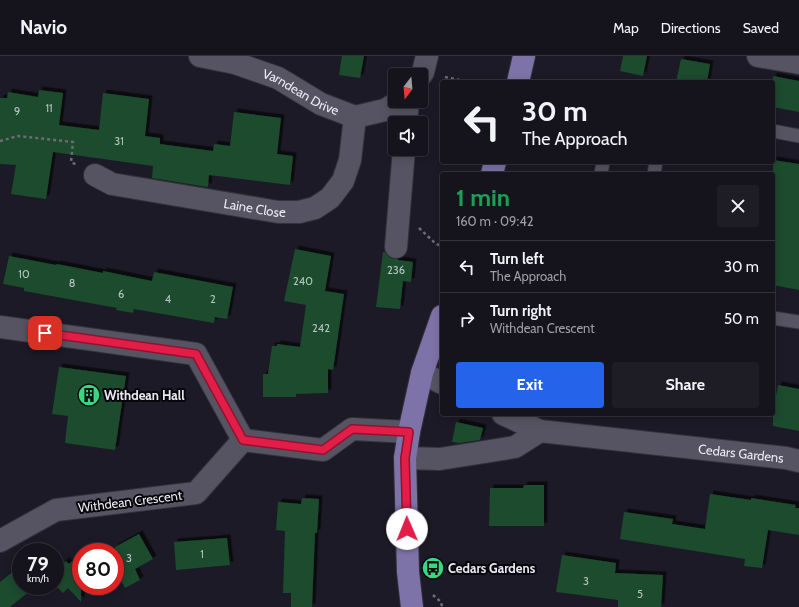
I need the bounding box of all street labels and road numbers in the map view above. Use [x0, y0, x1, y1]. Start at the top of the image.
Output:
street label: Varndean Drive [261, 65, 342, 118]
street label: Laine Close [223, 195, 286, 220]
street label: Cedars Gardens [698, 440, 785, 466]
street label: Withdean Crescent [77, 487, 184, 515]

